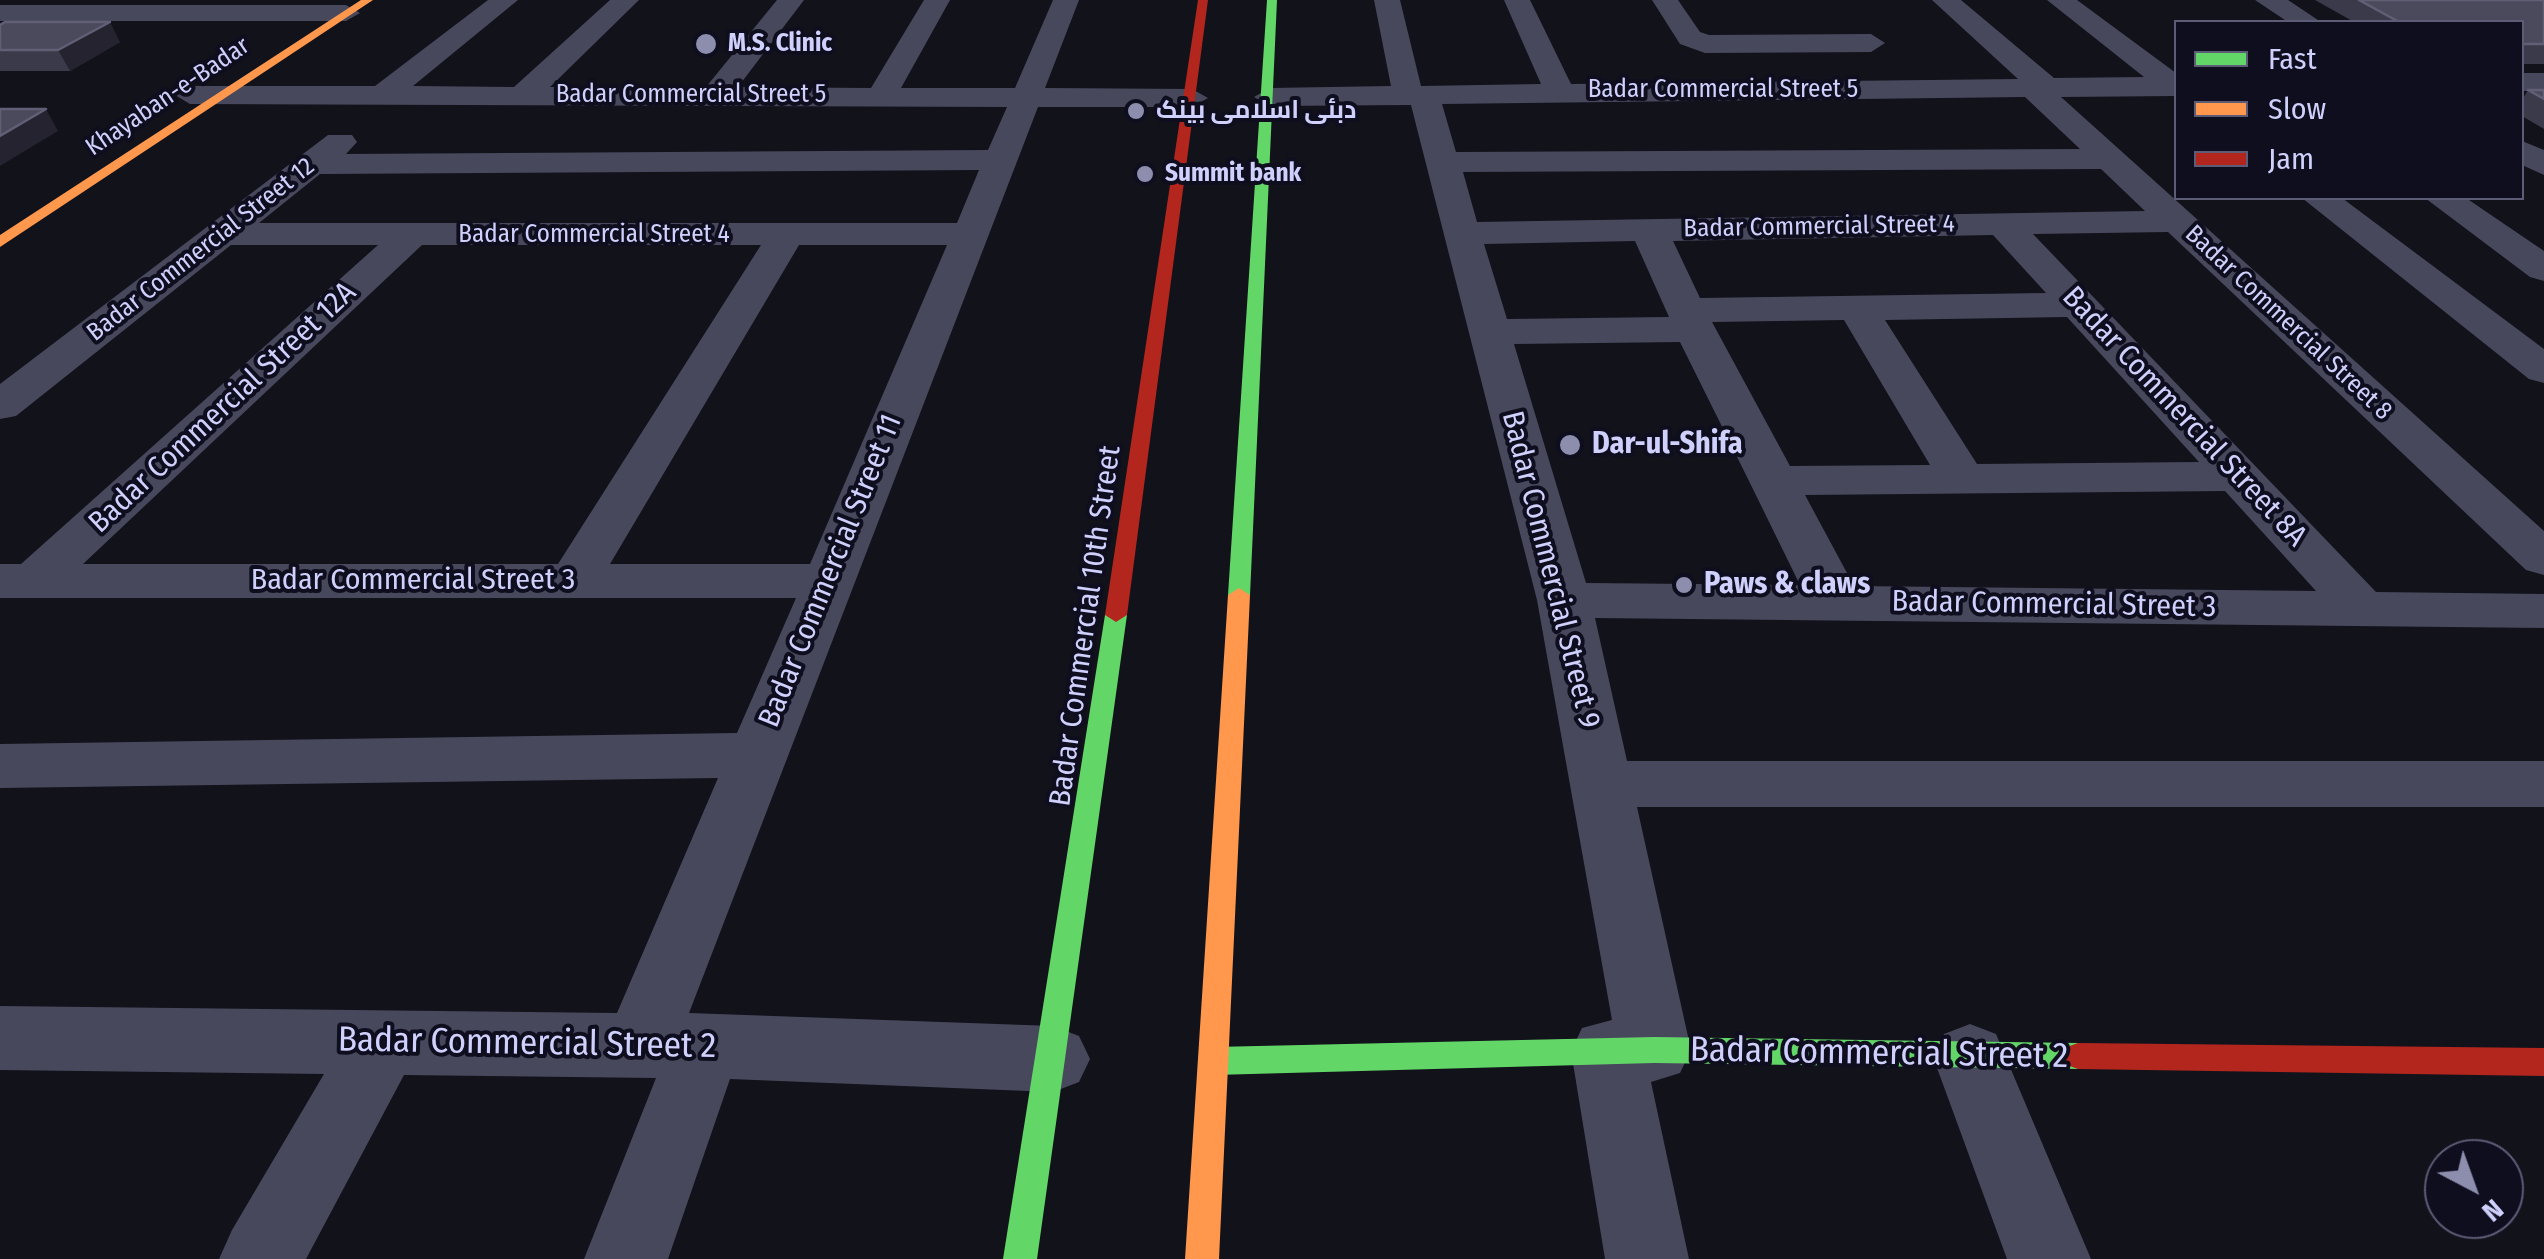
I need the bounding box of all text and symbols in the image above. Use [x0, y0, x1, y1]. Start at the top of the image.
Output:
legend [2174, 20, 2524, 200]
place label: M.S. Clinic [728, 29, 832, 59]
street label: Khayaban-e-Badar [80, 31, 256, 163]
marker: M.S. Clinic [693, 31, 719, 57]
text: Fast [2268, 41, 2316, 77]
street label: Badar Commercial Street 5 [1588, 75, 1858, 105]
street label: Badar Commercial Street 5 [556, 80, 826, 110]
text: Slow [2268, 91, 2326, 127]
place label: دبئی اسلامی بینک [1156, 96, 1356, 126]
marker: دبئی اسلامی بینک [1125, 100, 1147, 122]
text: Jam [2268, 141, 2314, 177]
street label: Badar Commercial Street 12 [81, 152, 321, 348]
place label: Summit bank [1165, 159, 1301, 189]
marker: Summit bank [1134, 163, 1156, 185]
street label: Badar Commercial Street 4 [1683, 210, 1955, 244]
street label: Badar Commercial Street 8 [2178, 219, 2398, 427]
street label: Badar Commercial Street 4 [458, 220, 730, 250]
street label: Badar Commercial Street 12A [82, 275, 364, 541]
street label: Badar Commercial Street 8A [2054, 280, 2314, 554]
street label: Badar Commercial Street 9 [1493, 408, 1607, 732]
street label: Badar Commercial Street 11 [752, 409, 910, 733]
place label: Dar-ul-Shifa [1592, 427, 1743, 463]
marker: Dar-ul-Shifa [1557, 432, 1583, 458]
street label: Badar Commercial 10th Street [1043, 443, 1129, 809]
street label: Badar Commercial Street 3 [251, 563, 575, 599]
place label: Paws & claws [1704, 567, 1870, 603]
marker: Paws & claws [1673, 574, 1695, 596]
street label: Badar Commercial Street 3 [1891, 584, 2217, 626]
street label: Badar Commercial Street 2 [338, 1020, 716, 1068]
street label: Badar Commercial Street 2 [1690, 1030, 2068, 1078]
north arrow [2424, 1139, 2524, 1239]
text: N [2476, 1193, 2510, 1228]

